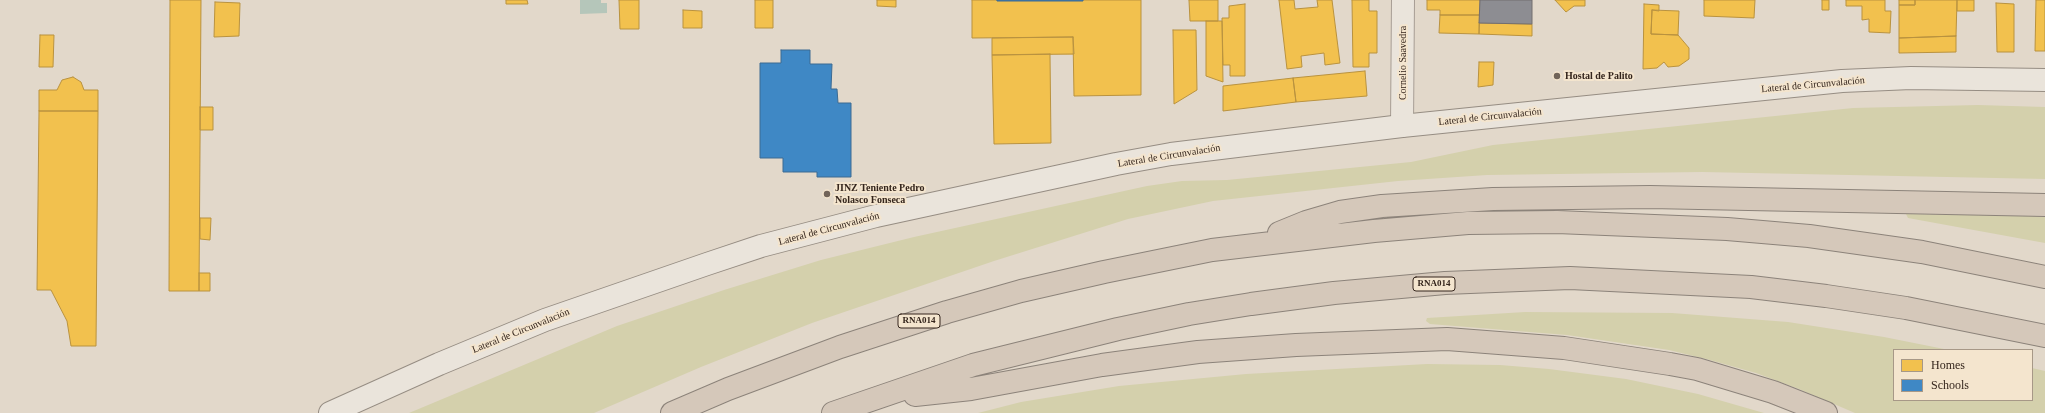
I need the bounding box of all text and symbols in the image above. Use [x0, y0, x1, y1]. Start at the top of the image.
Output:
street label: Cornelio Saavedra [1397, 26, 1409, 100]
place label: Hostal de Palito [1565, 70, 1633, 82]
marker: Hostal de Palito [1552, 71, 1562, 81]
street label: Lateral de Circunvalación [1761, 74, 1865, 96]
street label: Lateral de Circunvalación [1438, 106, 1542, 128]
street label: Lateral de Circunvalación [1117, 142, 1221, 170]
place label: JINZ Teniente Pedro Nolasco Fonseca [835, 182, 924, 206]
marker: JINZ Teniente Pedro Nolasco Fonseca [822, 189, 832, 199]
street label: Lateral de Circunvalación [777, 210, 881, 248]
road number: RNA014 [1413, 277, 1455, 291]
street label: Lateral de Circunvalación [471, 306, 571, 356]
road number: RNA014 [898, 314, 940, 328]
legend [1893, 349, 2033, 401]
text: Homes [1931, 358, 1965, 372]
text: Schools [1931, 378, 1969, 392]

